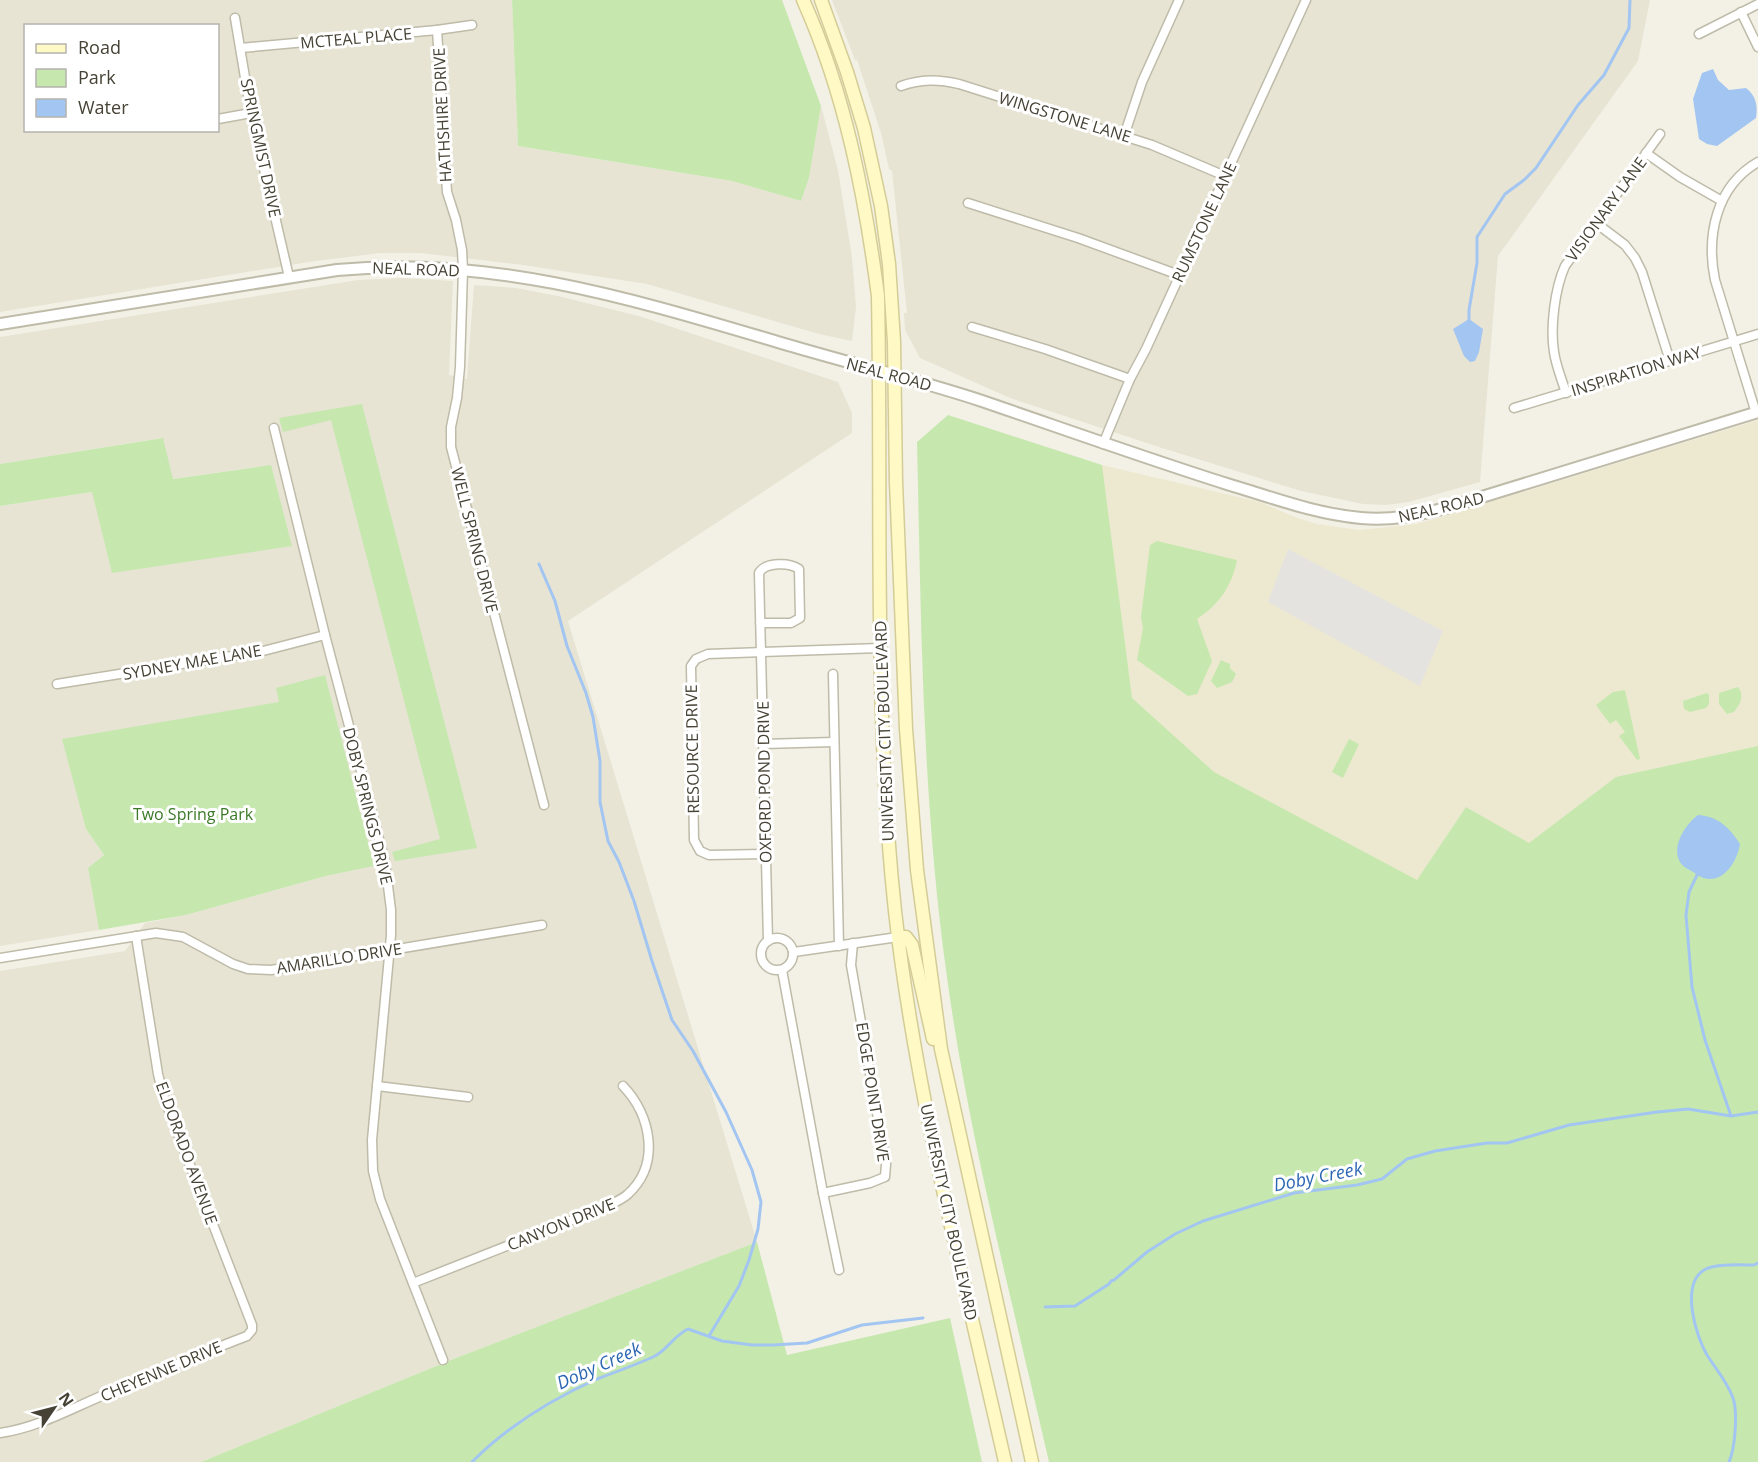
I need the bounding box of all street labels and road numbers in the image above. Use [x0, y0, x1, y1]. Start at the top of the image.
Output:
street label: MCTEAL PLACE [299, 22, 413, 54]
street label: HATHSHIRE DRIVE [427, 47, 457, 183]
street label: SPRINGMIST DRIVE [236, 77, 286, 219]
street label: WINGSTONE LANE [996, 86, 1134, 148]
street label: VISIONARY LANE [1561, 152, 1651, 266]
street label: RUMSTONE LANE [1166, 158, 1242, 286]
street label: NEAL ROAD [372, 256, 460, 282]
street label: INSPIRATION WAY [1568, 341, 1704, 401]
street label: NEAL ROAD [844, 352, 934, 396]
street label: WELL SPRING DRIVE [446, 465, 504, 615]
street label: NEAL ROAD [1396, 486, 1486, 528]
street label: UNIVERSITY CITY BOULEVARD [869, 620, 899, 842]
street label: SYDNEY MAE LANE [121, 639, 263, 685]
street label: RESOURCE DRIVE [680, 684, 704, 814]
street label: OXFORD POND DRIVE [752, 701, 776, 863]
street label: DOBY SPRINGS DRIVE [338, 725, 398, 887]
street label: AMARILLO DRIVE [275, 937, 403, 979]
street label: EDGE POINT DRIVE [851, 1021, 895, 1163]
street label: ELDORADO AVENUE [151, 1078, 223, 1228]
street label: UNIVERSITY CITY BOULEVARD [915, 1102, 983, 1322]
street label: CANYON DRIVE [504, 1192, 618, 1256]
street label: CHEYENNE DRIVE [97, 1335, 225, 1407]

